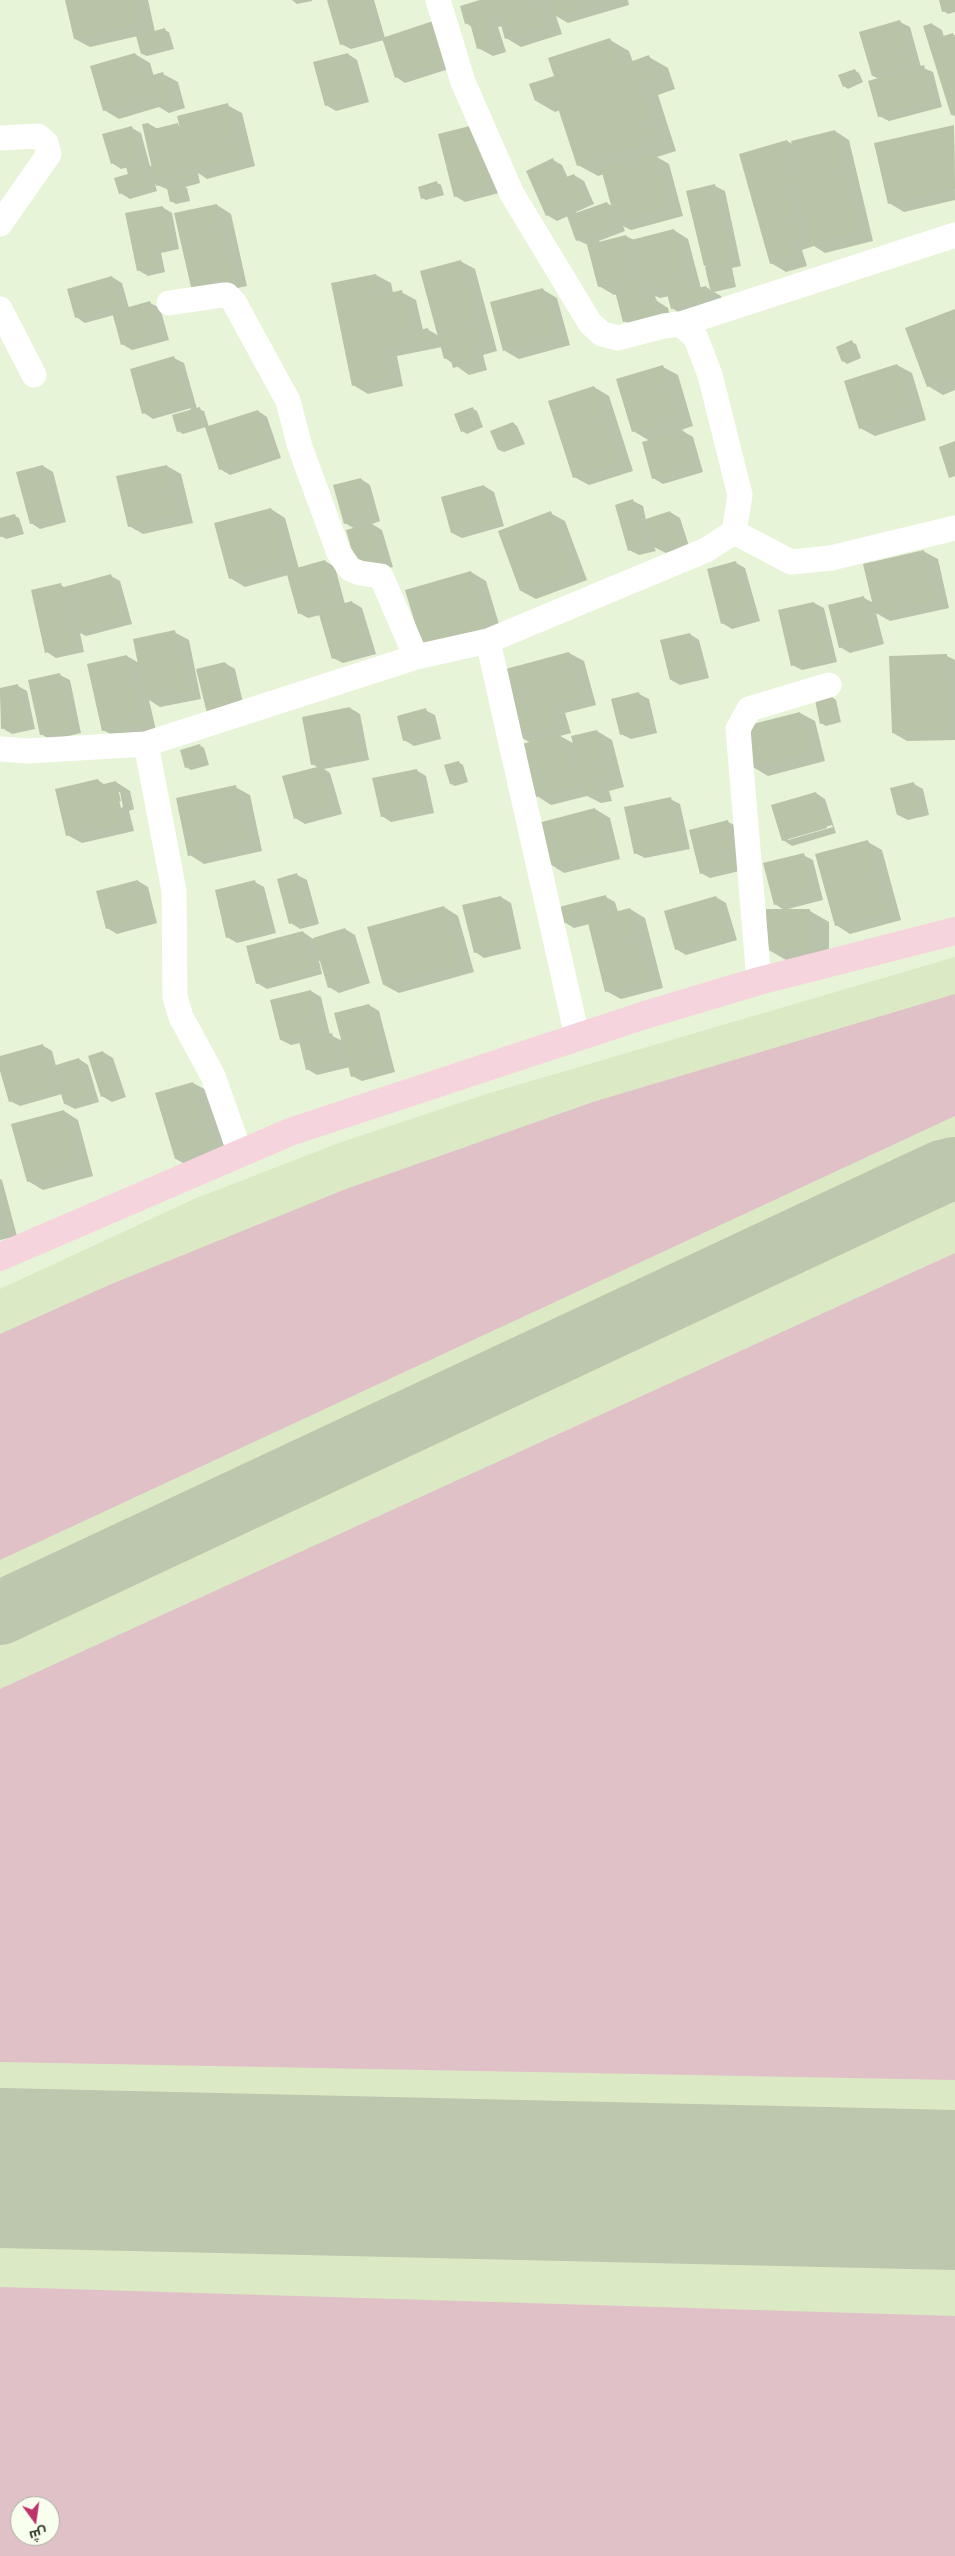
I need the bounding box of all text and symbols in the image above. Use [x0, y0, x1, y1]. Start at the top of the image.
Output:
north arrow [10, 2496, 60, 2546]
text: ش [27, 2524, 50, 2546]

